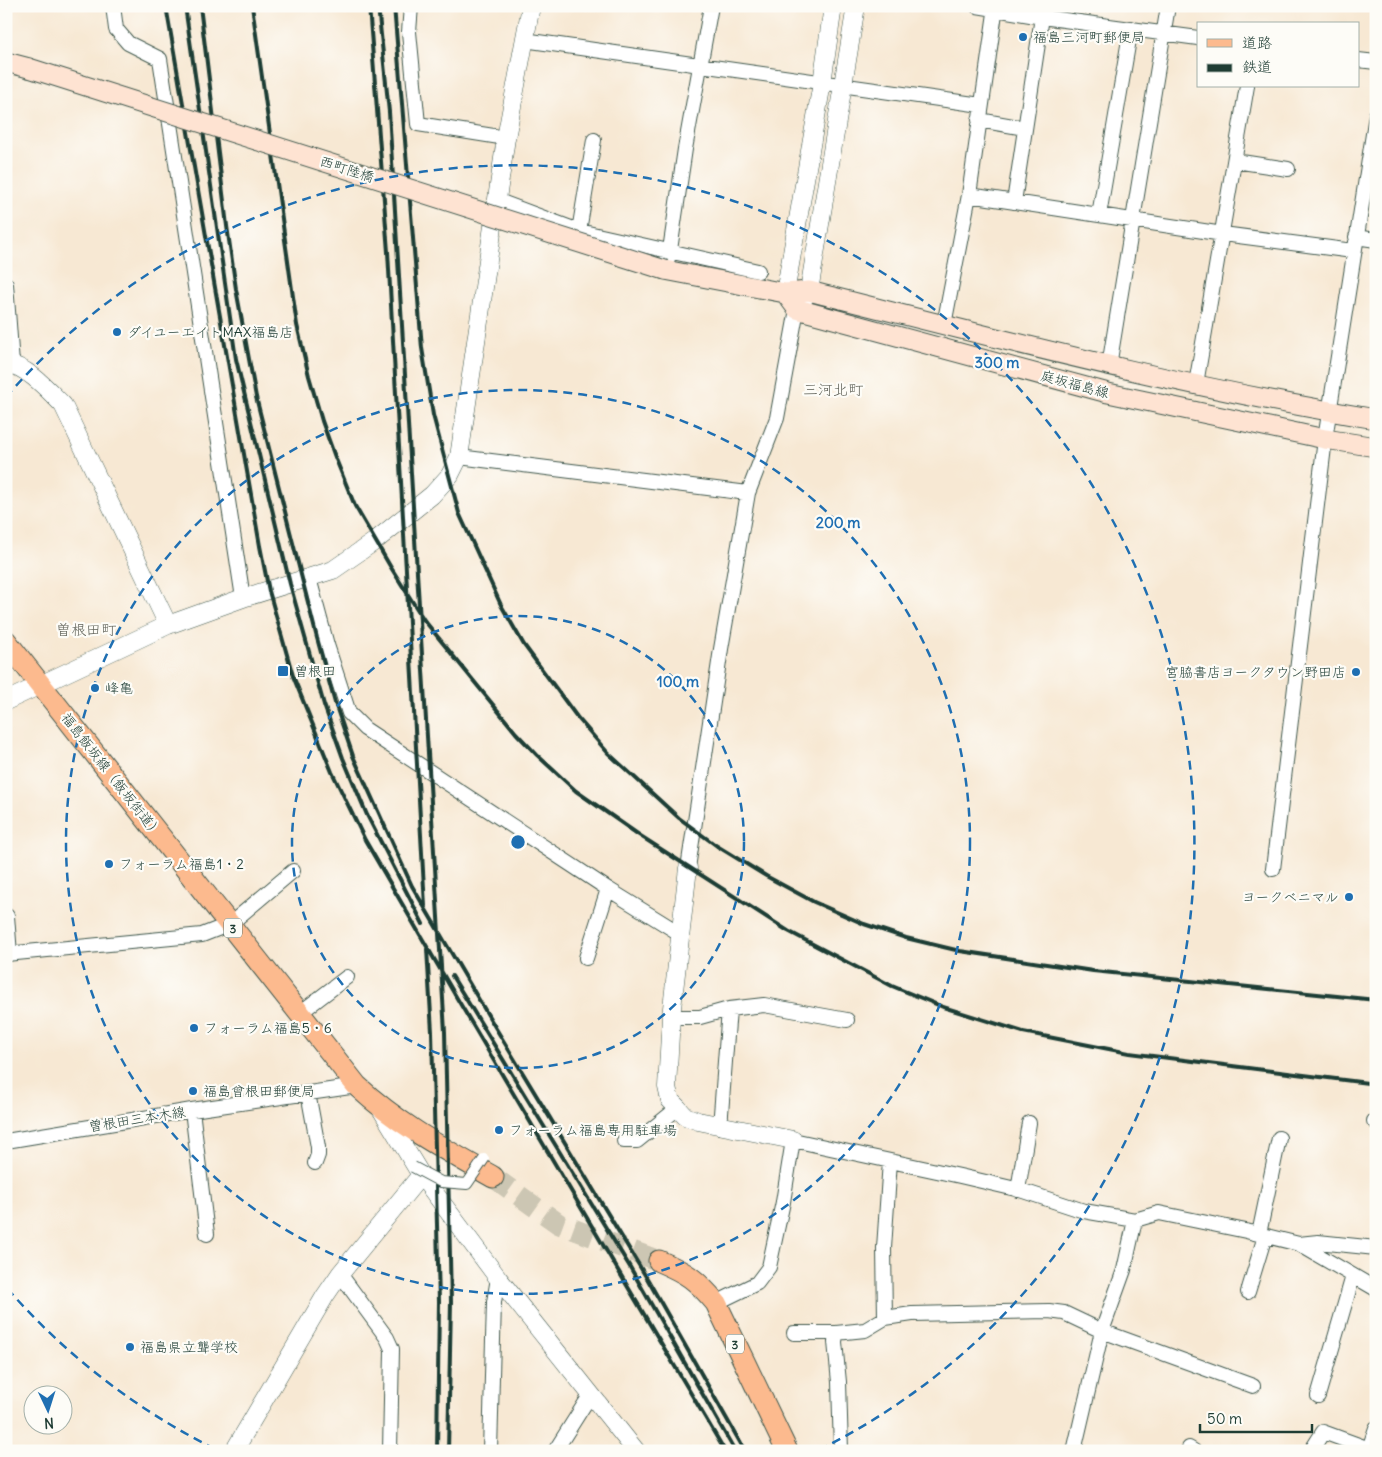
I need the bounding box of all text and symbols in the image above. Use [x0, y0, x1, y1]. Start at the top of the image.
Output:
legend [1197, 22, 1360, 88]
place label: 福島三河町郵便局 [1033, 28, 1145, 46]
marker: 福島三河町郵便局 [1017, 31, 1029, 43]
text: 道路 [1242, 33, 1272, 52]
text: 鉄道 [1242, 57, 1272, 76]
street label: 西町陸橋 [318, 152, 376, 186]
place label: ダイユーエイトMAX福島店 [127, 323, 294, 341]
marker: ダイユーエイトMAX福島店 [111, 326, 123, 338]
text: 300 m [975, 353, 1020, 372]
street label: 庭坂福島線 [1039, 366, 1111, 402]
district label: 三河北町 [803, 380, 864, 399]
text: 200 m [816, 513, 860, 532]
district label: 曽根田町 [56, 620, 117, 639]
place label: 曽根田 [294, 662, 336, 680]
place label: 宮脇書店ヨークタウン野田店 [1165, 663, 1346, 681]
marker: 曽根田 [276, 664, 290, 678]
marker: 宮脇書店ヨークタウン野田店 [1350, 666, 1362, 678]
text: 100 m [657, 672, 699, 691]
place label: 峰亀 [105, 679, 133, 697]
marker: 峰亀 [89, 682, 101, 694]
street label: 福島飯坂線（飯坂街道） [58, 709, 166, 841]
centre of rings [509, 833, 527, 851]
place label: フォーラム福島1・2 [119, 855, 244, 873]
marker: フォーラム福島1・2 [103, 858, 115, 870]
place label: ヨークベニマル [1242, 888, 1339, 906]
marker: ヨークベニマル [1343, 891, 1355, 903]
road number: 3 [224, 918, 242, 938]
place label: フォーラム福島5・6 [204, 1019, 332, 1037]
marker: フォーラム福島5・6 [188, 1022, 200, 1034]
place label: 福島曾根田郵便局 [203, 1082, 315, 1100]
marker: 福島曾根田郵便局 [187, 1085, 199, 1097]
street label: 曽根田三本木線 [87, 1102, 187, 1136]
place label: フォーラム福島専用駐車場 [509, 1121, 677, 1139]
marker: フォーラム福島専用駐車場 [493, 1124, 505, 1136]
road number: 3 [726, 1335, 744, 1354]
place label: 福島県立聾学校 [140, 1338, 238, 1356]
marker: 福島県立聾学校 [124, 1341, 136, 1353]
north arrow [22, 1384, 72, 1434]
scale bar [1200, 1402, 1312, 1434]
text: 50 m [1207, 1409, 1242, 1428]
text: N [43, 1414, 54, 1432]

